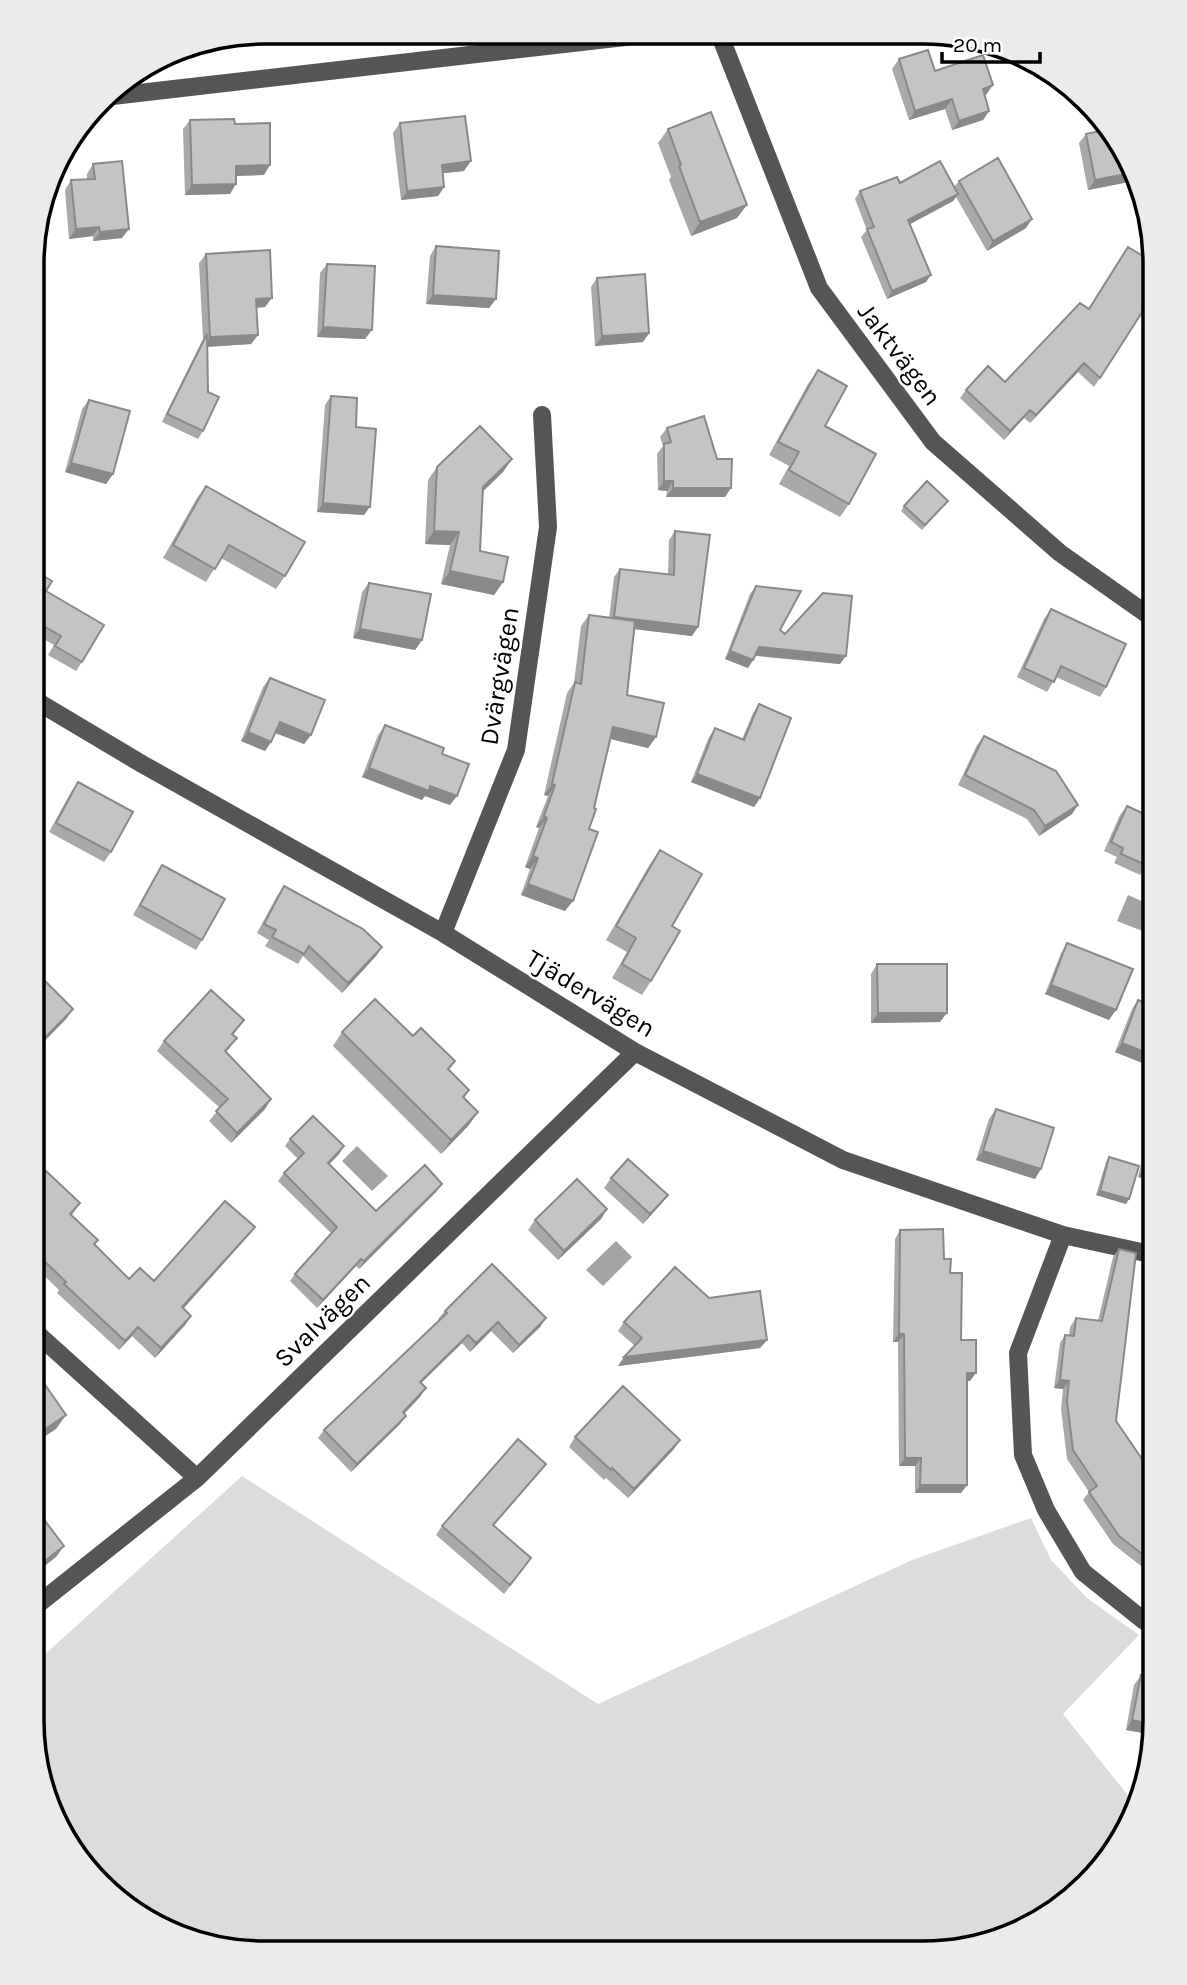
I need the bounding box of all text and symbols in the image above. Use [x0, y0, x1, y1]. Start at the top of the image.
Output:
scale bar [942, 21, 1040, 65]
text: 20 m [953, 33, 1002, 57]
street label: Jaktvägen [851, 297, 948, 412]
street label: Dvärgvägen [473, 605, 526, 747]
street label: Tjädervägen [521, 943, 661, 1044]
street label: Svalvägen [268, 1267, 377, 1374]

